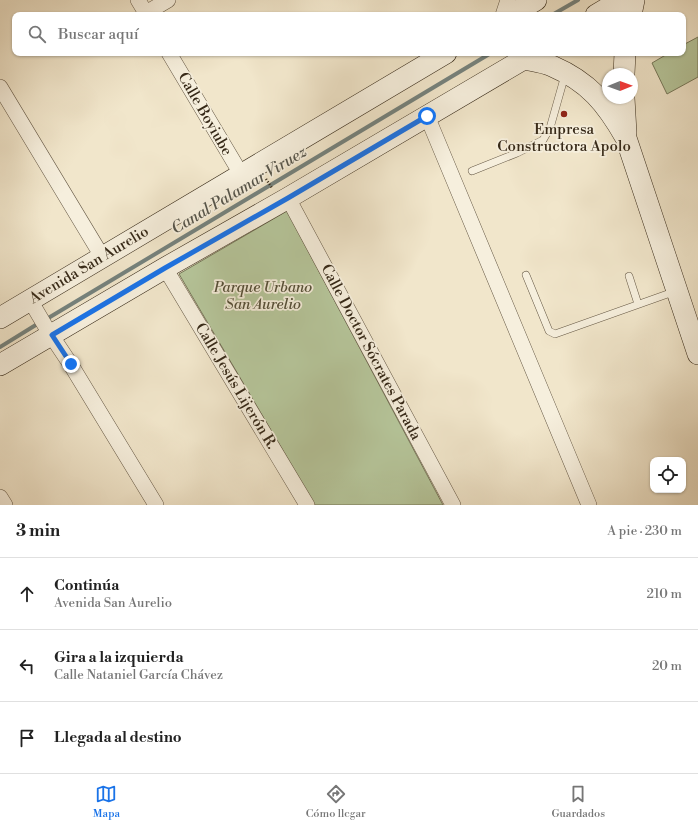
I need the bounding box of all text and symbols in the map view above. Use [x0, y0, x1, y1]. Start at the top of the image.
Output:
search box [12, 12, 686, 56]
icon: search [26, 23, 48, 45]
text: Buscar aquí [58, 25, 139, 44]
north arrow [602, 68, 638, 104]
street label: Calle Boyiube [174, 69, 236, 159]
route start [418, 107, 436, 125]
marker: Empresa Constructora Apolo [559, 109, 569, 119]
place label: Empresa Constructora Apolo [497, 120, 631, 156]
water label: Canal Palamar Viruez [167, 141, 311, 238]
street label: Avenida San Aurelio [25, 222, 152, 309]
street label: Calle Doctor Sócrates Parada [316, 261, 426, 444]
park label: Parque Urbano San Aurelio [213, 278, 312, 314]
street label: Calle Jesús Lijerón R. [191, 319, 281, 453]
route end [62, 355, 80, 373]
map controls [650, 457, 686, 493]
button: locate [650, 457, 686, 493]
text: 3 min [16, 520, 60, 542]
text: A pie · 230 m [607, 523, 682, 539]
text: Continúa [54, 576, 119, 595]
icon: ahead [16, 583, 38, 605]
text: 210 m [647, 586, 682, 602]
text: Avenida San Aurelio [54, 595, 172, 611]
text: Gira a la izquierda [54, 648, 184, 667]
icon: left [16, 655, 38, 677]
text: 20 m [652, 658, 682, 674]
text: Calle Nataniel García Chávez [54, 667, 223, 683]
icon: arrive [16, 727, 38, 749]
text: Llegada al destino [54, 728, 182, 747]
tab: Mapa [93, 783, 120, 821]
tab: Cómo llegar [306, 783, 366, 821]
tab: Guardados [551, 783, 605, 821]

